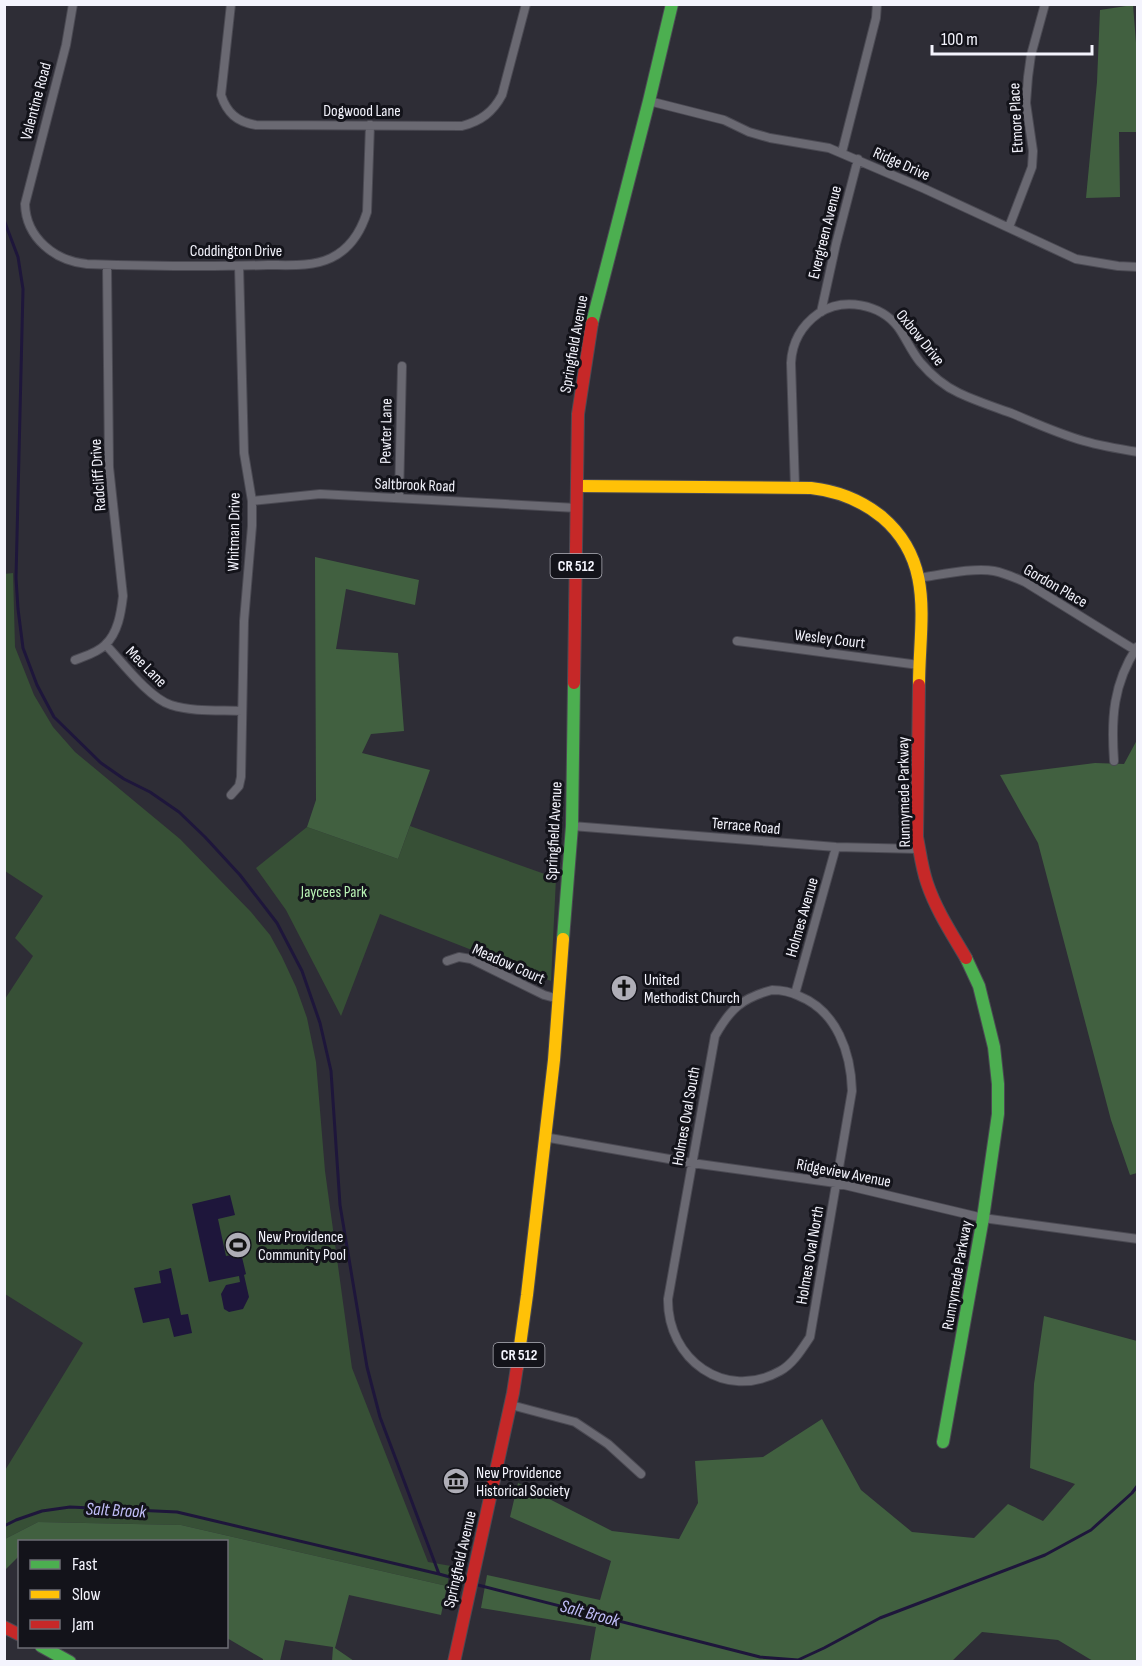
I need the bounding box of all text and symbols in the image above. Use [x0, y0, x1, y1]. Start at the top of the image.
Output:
scale bar [932, 18, 1092, 56]
text: 100 m [941, 29, 978, 50]
street label: Valentine Road [17, 60, 56, 142]
street label: Etmore Place [1005, 82, 1028, 154]
street label: Dogwood Lane [323, 102, 401, 121]
street label: Ridge Drive [870, 143, 933, 185]
street label: Evergreen Avenue [805, 184, 846, 281]
street label: Coddington Drive [190, 242, 282, 261]
street label: Springfield Avenue [557, 294, 592, 395]
street label: Oxbow Drive [892, 306, 948, 370]
street label: Pewter Lane [376, 398, 397, 464]
street label: Radcliff Drive [86, 438, 110, 512]
street label: Saltbrook Road [374, 475, 455, 496]
street label: Whitman Drive [224, 492, 245, 572]
road number: CR 512 [550, 554, 602, 578]
street label: Gordon Place [1020, 560, 1090, 612]
street label: Wesley Court [793, 626, 866, 653]
street label: Mee Lane [121, 643, 170, 692]
street label: Runnymede Parkway [894, 736, 915, 847]
street label: Springfield Avenue [542, 781, 567, 881]
street label: Terrace Road [711, 814, 781, 839]
street label: Holmes Avenue [782, 875, 823, 959]
park label: Jaycees Park [300, 883, 367, 902]
street label: Meadow Court [469, 940, 548, 989]
place label: United Methodist Church [644, 971, 740, 1008]
church icon: United Methodist Church [609, 973, 639, 1003]
street label: Holmes Oval South [668, 1065, 705, 1167]
street label: Ridgeview Avenue [795, 1155, 893, 1192]
street label: Holmes Oval North [792, 1205, 828, 1306]
street label: Runnymede Parkway [939, 1219, 976, 1331]
place label: New Providence Community Pool [258, 1228, 346, 1265]
sports icon: New Providence Community Pool [223, 1230, 253, 1260]
road number: CR 512 [494, 1343, 544, 1367]
place label: New Providence Historical Society [476, 1464, 570, 1501]
museum icon: New Providence Historical Society [441, 1466, 471, 1496]
water label: Salt Brook [85, 1498, 148, 1523]
street label: Springfield Avenue [440, 1509, 481, 1610]
legend [18, 1540, 228, 1648]
text: Fast [72, 1554, 98, 1575]
text: Slow [72, 1584, 101, 1605]
water label: Salt Brook [558, 1596, 623, 1632]
text: Jam [71, 1614, 94, 1635]

